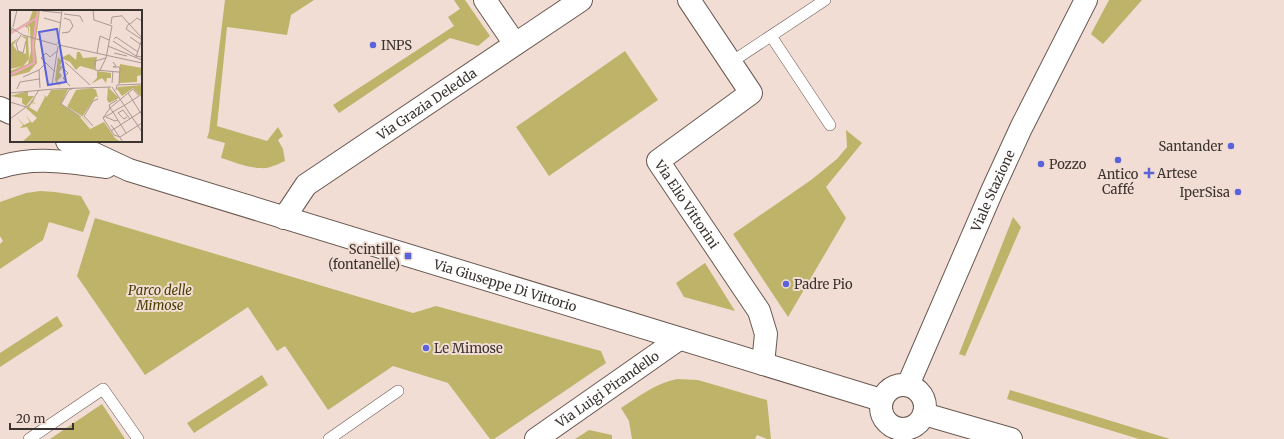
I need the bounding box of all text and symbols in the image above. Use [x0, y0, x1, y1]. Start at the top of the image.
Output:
inset map [10, 10, 142, 142]
place label: INPS [381, 37, 412, 54]
marker: INPS [368, 40, 378, 50]
street label: Via Grazia Deledda [373, 65, 480, 145]
place label: Santander [1158, 138, 1223, 155]
marker: Santander [1226, 141, 1236, 151]
street label: Viale Stazione [967, 147, 1019, 235]
marker: Antico Caffé [1113, 155, 1123, 165]
street label: Via Elio Vittorini [650, 156, 722, 252]
place label: Pozzo [1049, 156, 1087, 173]
marker: Pozzo [1036, 159, 1046, 169]
place label: Artese [1156, 165, 1197, 182]
place label: Antico Caffé [1097, 166, 1139, 198]
marker: Artese [1144, 168, 1154, 178]
place label: IperSisa [1179, 184, 1230, 201]
marker: IperSisa [1233, 187, 1243, 197]
place label: Scintille (fontanelle) [328, 241, 400, 273]
marker: Scintille (fontanelle) [403, 251, 413, 261]
street label: Via Giuseppe Di Vittorio [431, 255, 579, 316]
place label: Padre Pio [794, 276, 853, 293]
marker: Padre Pio [781, 279, 791, 289]
park label: Parco delle Mimose [128, 282, 192, 314]
place label: Le Mimose [434, 340, 503, 357]
marker: Le Mimose [421, 343, 431, 353]
street label: Via Luigi Pirandello [552, 347, 663, 432]
scale bar [10, 405, 73, 431]
text: 20 m [16, 411, 45, 426]

